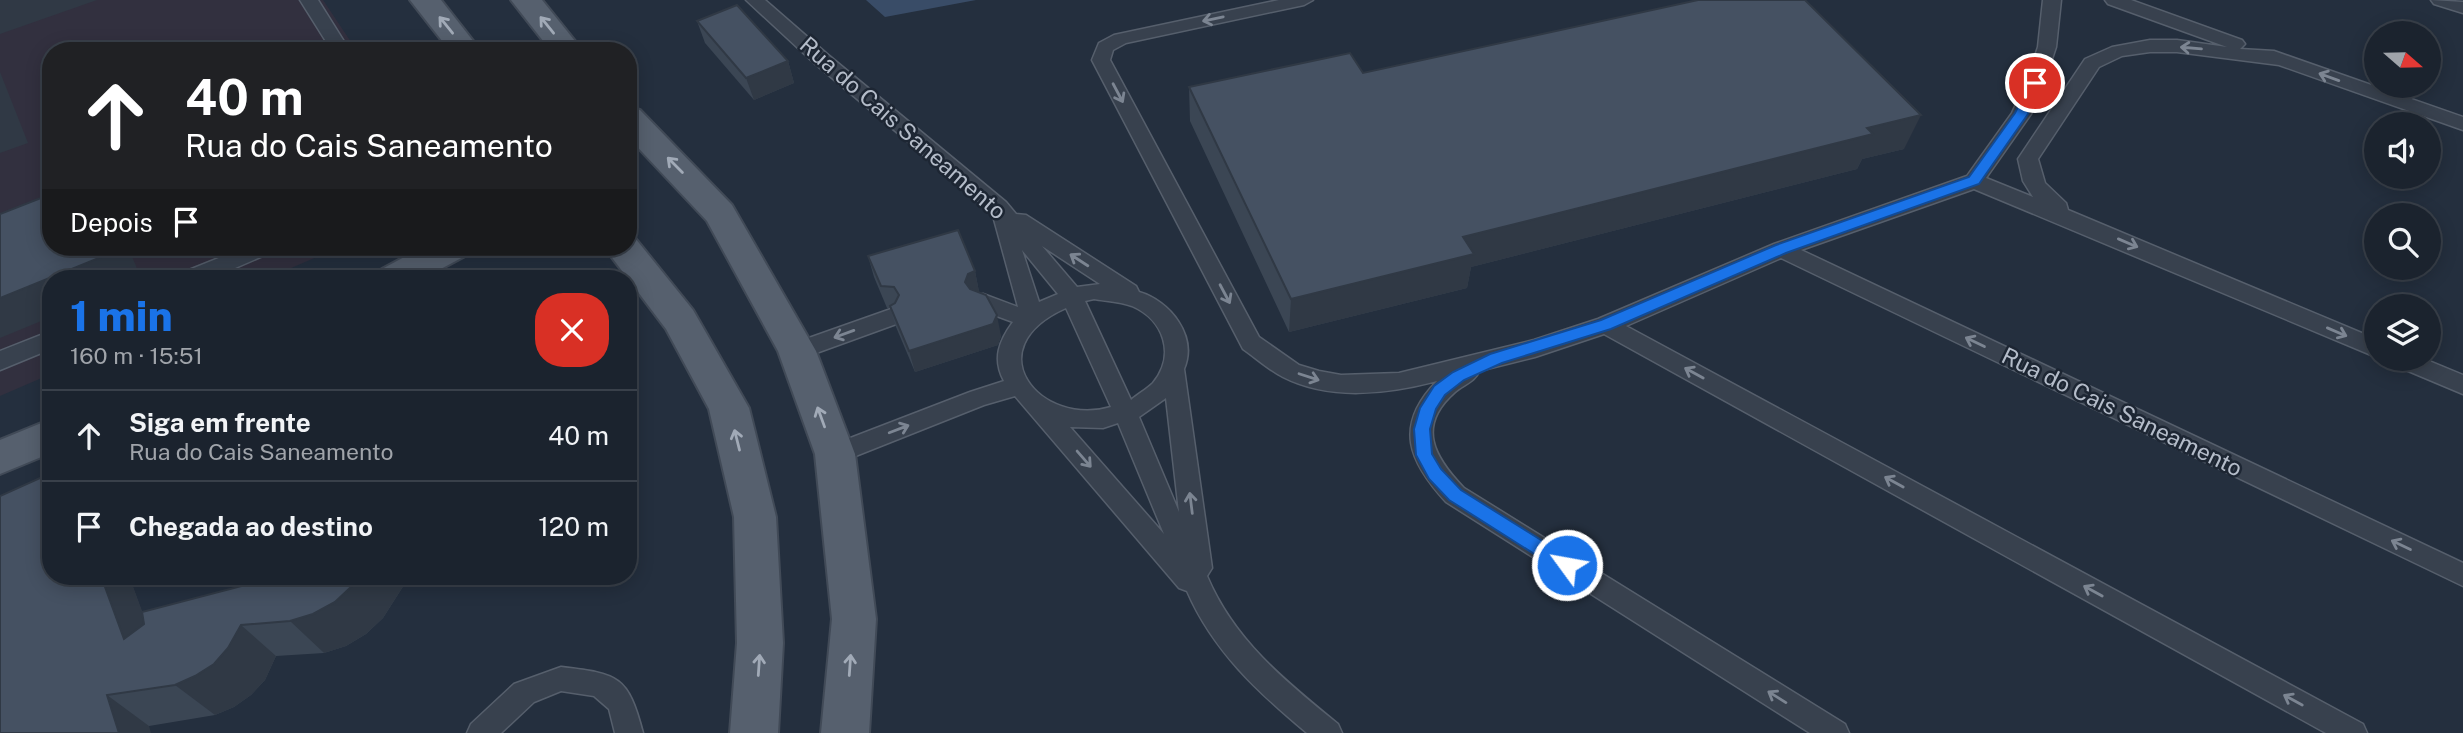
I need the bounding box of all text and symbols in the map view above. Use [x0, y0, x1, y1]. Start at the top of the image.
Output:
one-way arrow [1202, 13, 1225, 27]
one-way arrow [438, 17, 453, 35]
one-way arrow [539, 17, 555, 35]
north arrow [2364, 21, 2441, 98]
map controls [2364, 21, 2441, 371]
street label: Rua do Cais Saneamento [795, 31, 1012, 225]
one-way arrow [2180, 41, 2202, 54]
pin [2005, 53, 2065, 113]
icon: arrive [2016, 64, 2054, 102]
text: 40 m [185, 68, 304, 126]
icon: ahead [70, 70, 161, 161]
one-way arrow [2319, 70, 2341, 82]
one-way arrow [1112, 82, 1126, 103]
button: sound [2364, 112, 2441, 189]
text: Rua do Cais Saneamento [185, 127, 553, 164]
one-way arrow [667, 157, 684, 174]
icon: arrive [167, 203, 205, 241]
button: search [2364, 203, 2441, 280]
text: Depois [70, 207, 153, 238]
one-way arrow [2117, 237, 2138, 250]
one-way arrow [1070, 253, 1089, 267]
one-way arrow [1219, 283, 1232, 304]
text: 1 min [70, 291, 173, 340]
button: close [535, 293, 609, 367]
button: layers [2364, 294, 2441, 371]
one-way arrow [2326, 326, 2348, 339]
one-way arrow [834, 329, 856, 342]
one-way arrow [1965, 334, 1986, 348]
street label: Rua do Cais Saneamento [1997, 341, 2247, 482]
text: 160 m · 15:51 [70, 342, 203, 369]
one-way arrow [1684, 366, 1705, 379]
one-way arrow [1298, 371, 1320, 384]
one-way arrow [814, 406, 827, 428]
text: Siga em frente [129, 407, 311, 438]
icon: ahead [70, 417, 108, 455]
text: 40 m [548, 420, 609, 451]
one-way arrow [887, 422, 909, 435]
one-way arrow [729, 429, 743, 452]
text: Rua do Cais Saneamento [129, 438, 393, 465]
one-way arrow [1076, 450, 1092, 468]
one-way arrow [1884, 475, 1905, 488]
one-way arrow [1184, 492, 1197, 515]
icon: arrive [70, 508, 108, 546]
text: Chegada ao destino [129, 511, 373, 542]
text: 120 m [538, 511, 609, 542]
position arrow [1530, 528, 1604, 602]
one-way arrow [2391, 538, 2412, 552]
one-way arrow [2084, 584, 2104, 598]
one-way arrow [752, 654, 765, 677]
one-way arrow [844, 654, 857, 677]
one-way arrow [1768, 689, 1787, 704]
one-way arrow [2283, 693, 2304, 706]

